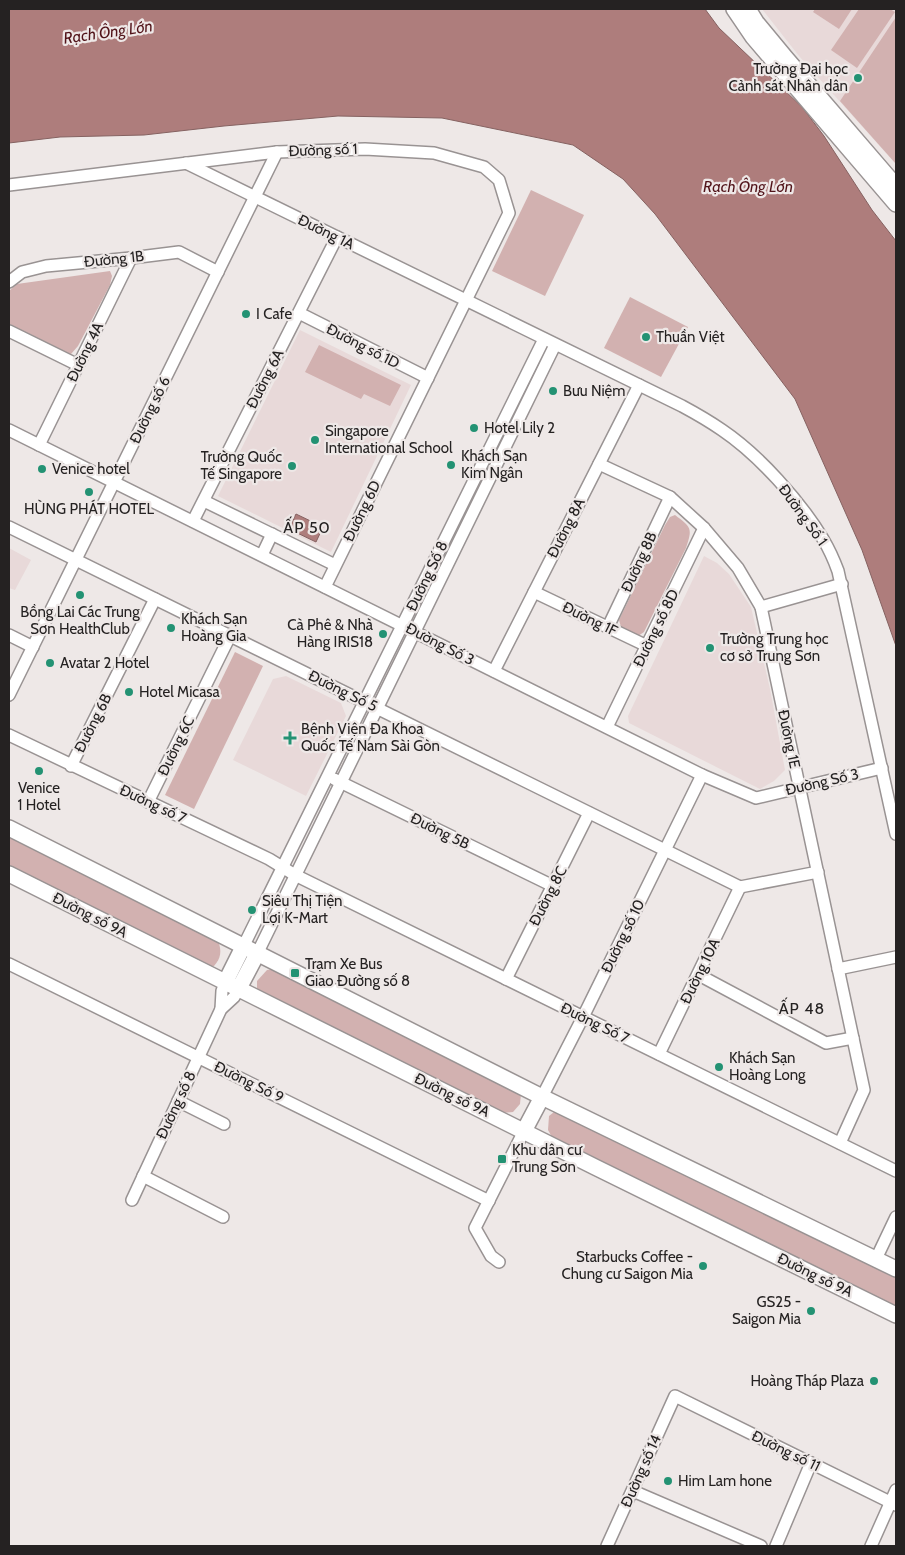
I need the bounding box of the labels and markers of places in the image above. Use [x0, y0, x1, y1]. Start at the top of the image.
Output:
place label: Trường Đại học Cảnh sát Nhân dân [729, 60, 848, 95]
marker: Trường Đại học Cảnh sát Nhân dân [852, 72, 864, 84]
place label: I Cafe [256, 305, 292, 323]
marker: I Cafe [240, 308, 252, 320]
place label: Thuần Việt [656, 328, 725, 346]
marker: Thuần Việt [640, 331, 652, 343]
place label: Bưu Niệm [563, 382, 625, 400]
marker: Bưu Niệm [547, 385, 559, 397]
place label: Hotel Lily 2 [484, 419, 555, 437]
place label: Singapore International School [325, 422, 453, 457]
marker: Hotel Lily 2 [468, 422, 480, 434]
marker: Singapore International School [309, 434, 321, 446]
place label: Khách Sạn Kim Ngân [461, 447, 527, 482]
place label: Trường Quốc Tế Singapore [200, 448, 282, 483]
marker: Khách Sạn Kim Ngân [445, 459, 457, 471]
place label: Venice hotel [52, 460, 130, 478]
marker: Trường Quốc Tế Singapore [286, 460, 298, 472]
marker: Venice hotel [36, 463, 48, 475]
marker: HÙNG PHÁT HOTEL [83, 486, 95, 498]
place label: HÙNG PHÁT HOTEL [24, 499, 154, 518]
marker: Bồng Lai Các Trung Sơn HealthClub [74, 589, 86, 601]
place label: Bồng Lai Các Trung Sơn HealthClub [20, 603, 140, 638]
place label: Khách Sạn Hoàng Gia [181, 610, 247, 645]
place label: Cà Phê & Nhà Hàng IRIS18 [287, 616, 374, 651]
marker: Khách Sạn Hoàng Gia [165, 622, 177, 634]
marker: Cà Phê & Nhà Hàng IRIS18 [377, 628, 389, 640]
place label: Trường Trung học cơ sở Trung Sơn [720, 630, 829, 665]
marker: Trường Trung học cơ sở Trung Sơn [704, 642, 716, 654]
place label: Avatar 2 Hotel [60, 654, 150, 672]
marker: Avatar 2 Hotel [44, 657, 56, 669]
place label: Hotel Micasa [139, 683, 221, 701]
marker: Hotel Micasa [123, 686, 135, 698]
place label: Bệnh Viện Đa Khoa Quốc Tế Nam Sài Gòn [301, 720, 440, 755]
marker: Bệnh Viện Đa Khoa Quốc Tế Nam Sài Gòn [283, 731, 297, 745]
marker: Venice 1 Hotel [33, 765, 45, 777]
place label: Venice 1 Hotel [17, 779, 61, 814]
place label: Siêu Thị Tiện Lợi K-Mart [262, 892, 342, 927]
marker: Siêu Thị Tiện Lợi K-Mart [246, 904, 258, 916]
place label: Trạm Xe Bus Giao Đường số 8 [305, 955, 410, 990]
marker: Trạm Xe Bus Giao Đường số 8 [289, 967, 301, 979]
place label: Khách Sạn Hoàng Long [729, 1049, 806, 1084]
marker: Khách Sạn Hoàng Long [713, 1061, 725, 1073]
place label: Khu dân cư Trung Sơn [512, 1141, 583, 1176]
marker: Khu dân cư Trung Sơn [496, 1153, 508, 1165]
place label: Starbucks Coffee - Chung cư Saigon Mia [561, 1248, 694, 1283]
marker: Starbucks Coffee - Chung cư Saigon Mia [697, 1260, 709, 1272]
place label: GS25 - Saigon Mia [732, 1293, 802, 1328]
marker: GS25 - Saigon Mia [805, 1305, 817, 1317]
place label: Hoàng Tháp Plaza [750, 1372, 865, 1390]
marker: Hoàng Tháp Plaza [868, 1375, 880, 1387]
place label: Him Lam hone [678, 1472, 772, 1490]
marker: Him Lam hone [662, 1475, 674, 1487]

